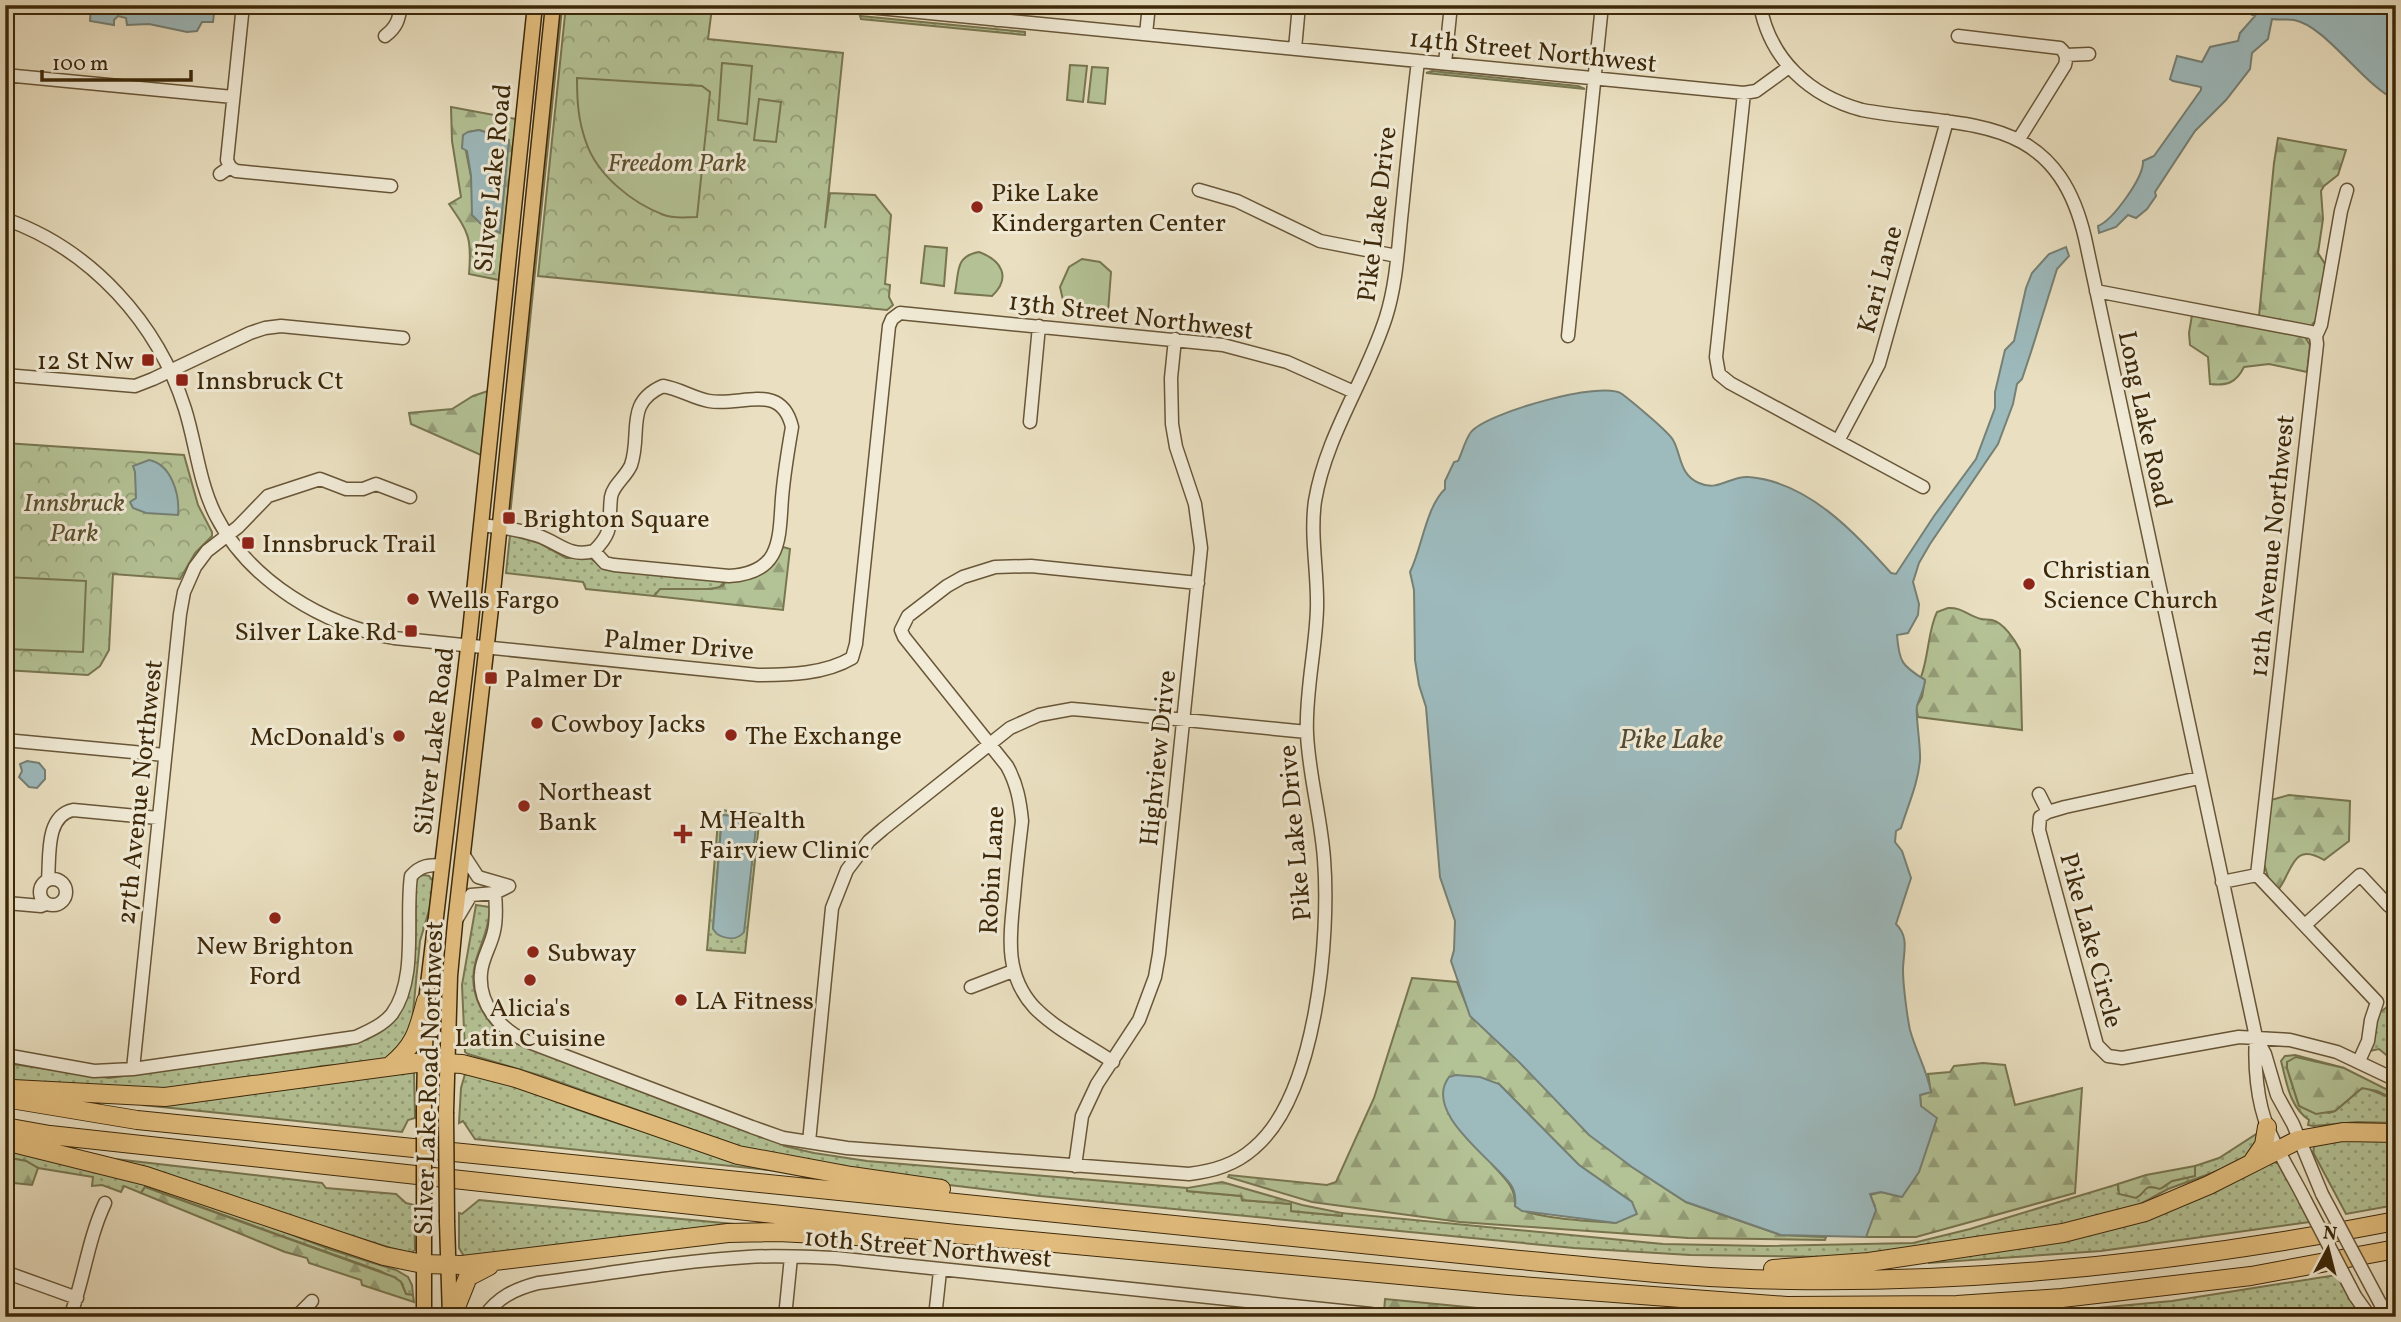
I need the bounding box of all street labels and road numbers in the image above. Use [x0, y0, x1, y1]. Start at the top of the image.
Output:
street label: 14th Street Northwest [1407, 21, 1658, 83]
street label: Silver Lake Road [466, 82, 522, 274]
street label: Pike Lake Drive [1349, 124, 1407, 304]
street label: Kari Lane [1849, 222, 1913, 337]
street label: 13th Street Northwest [1006, 284, 1255, 350]
street label: Long Lake Road [2108, 328, 2180, 511]
street label: 12th Avenue Northwest [2241, 413, 2305, 679]
street label: Palmer Drive [602, 621, 755, 670]
street label: Silver Lake Road [406, 645, 464, 837]
street label: 27th Avenue Northwest [109, 658, 173, 926]
street label: Highview Drive [1132, 668, 1186, 848]
street label: Pike Lake Drive [1270, 743, 1322, 922]
street label: Robin Lane [972, 805, 1014, 935]
street label: Pike Lake Circle [2049, 849, 2131, 1032]
street label: Silver Lake Road Northwest [407, 920, 453, 1236]
street label: 10th Street Northwest [802, 1220, 1053, 1278]

